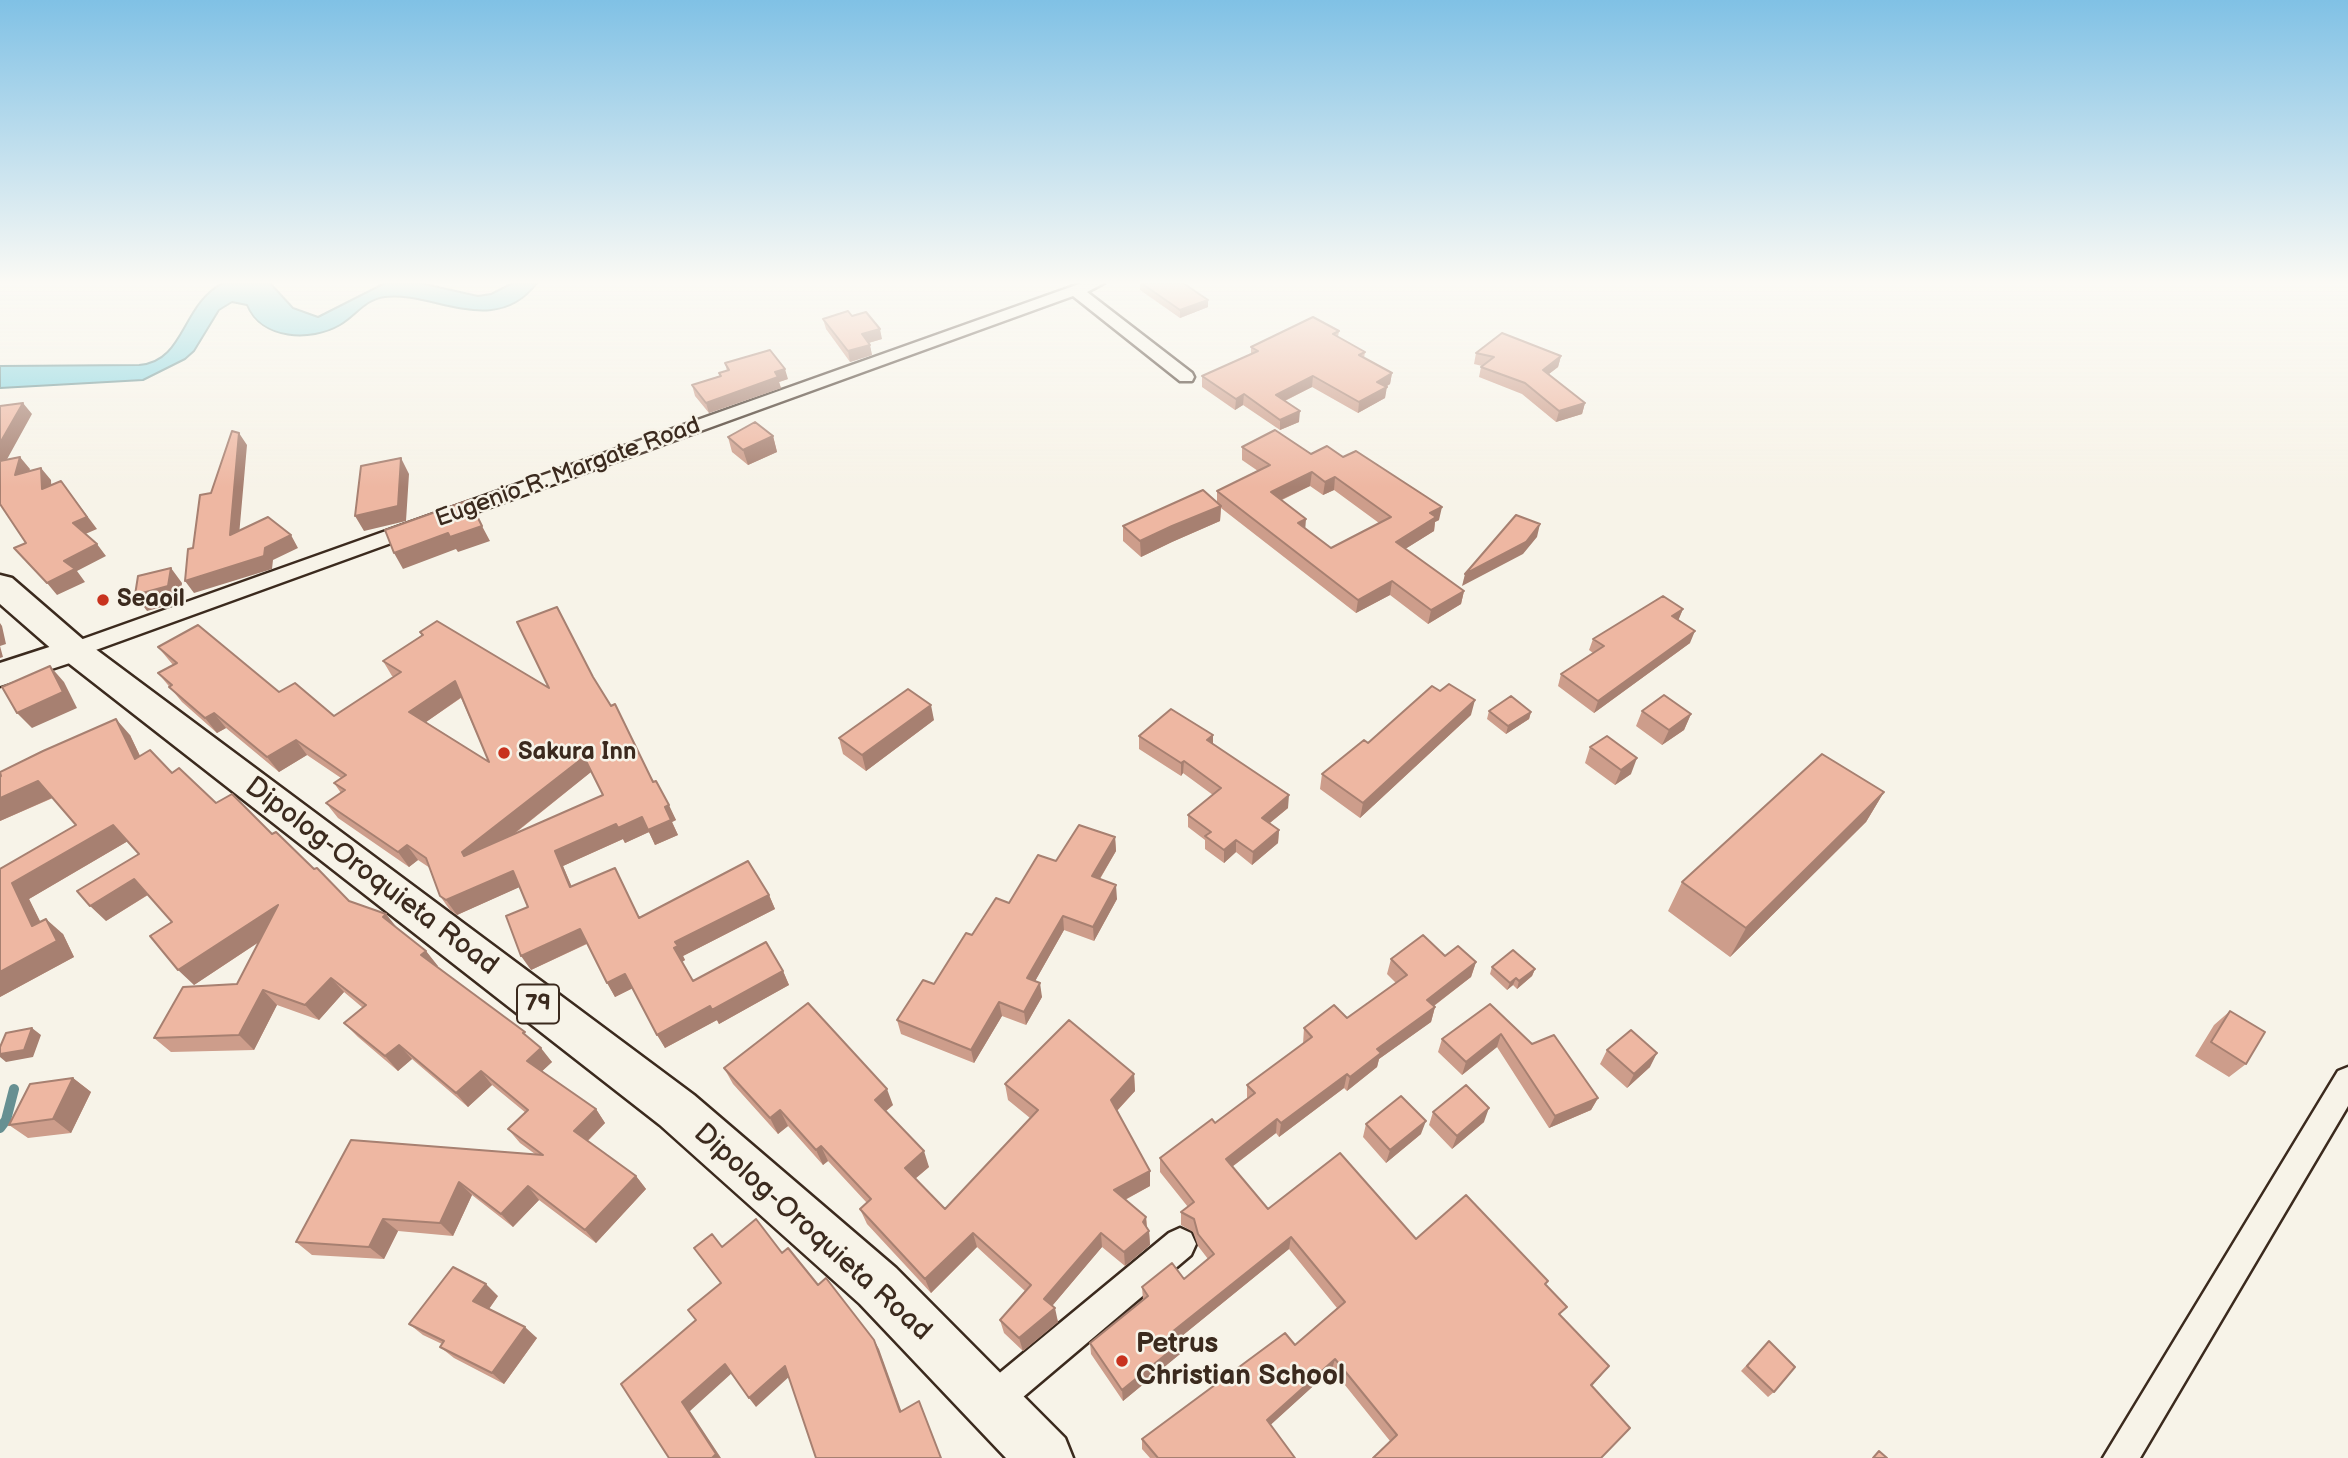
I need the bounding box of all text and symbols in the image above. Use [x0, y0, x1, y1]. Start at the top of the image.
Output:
street label: Eugenio R. Margate Road [432, 412, 704, 534]
place label: Seaoil [117, 586, 185, 614]
marker: Seaoil [95, 592, 111, 608]
place label: Sakura Inn [518, 739, 636, 767]
marker: Sakura Inn [496, 745, 512, 761]
street label: Dipolog-Oroquieta Road [238, 771, 504, 983]
road number: 79 [517, 984, 559, 1023]
street label: Dipolog-Oroquieta Road [686, 1117, 938, 1349]
place label: Petrus Christian School [1136, 1328, 1345, 1394]
marker: Petrus Christian School [1114, 1353, 1130, 1369]

